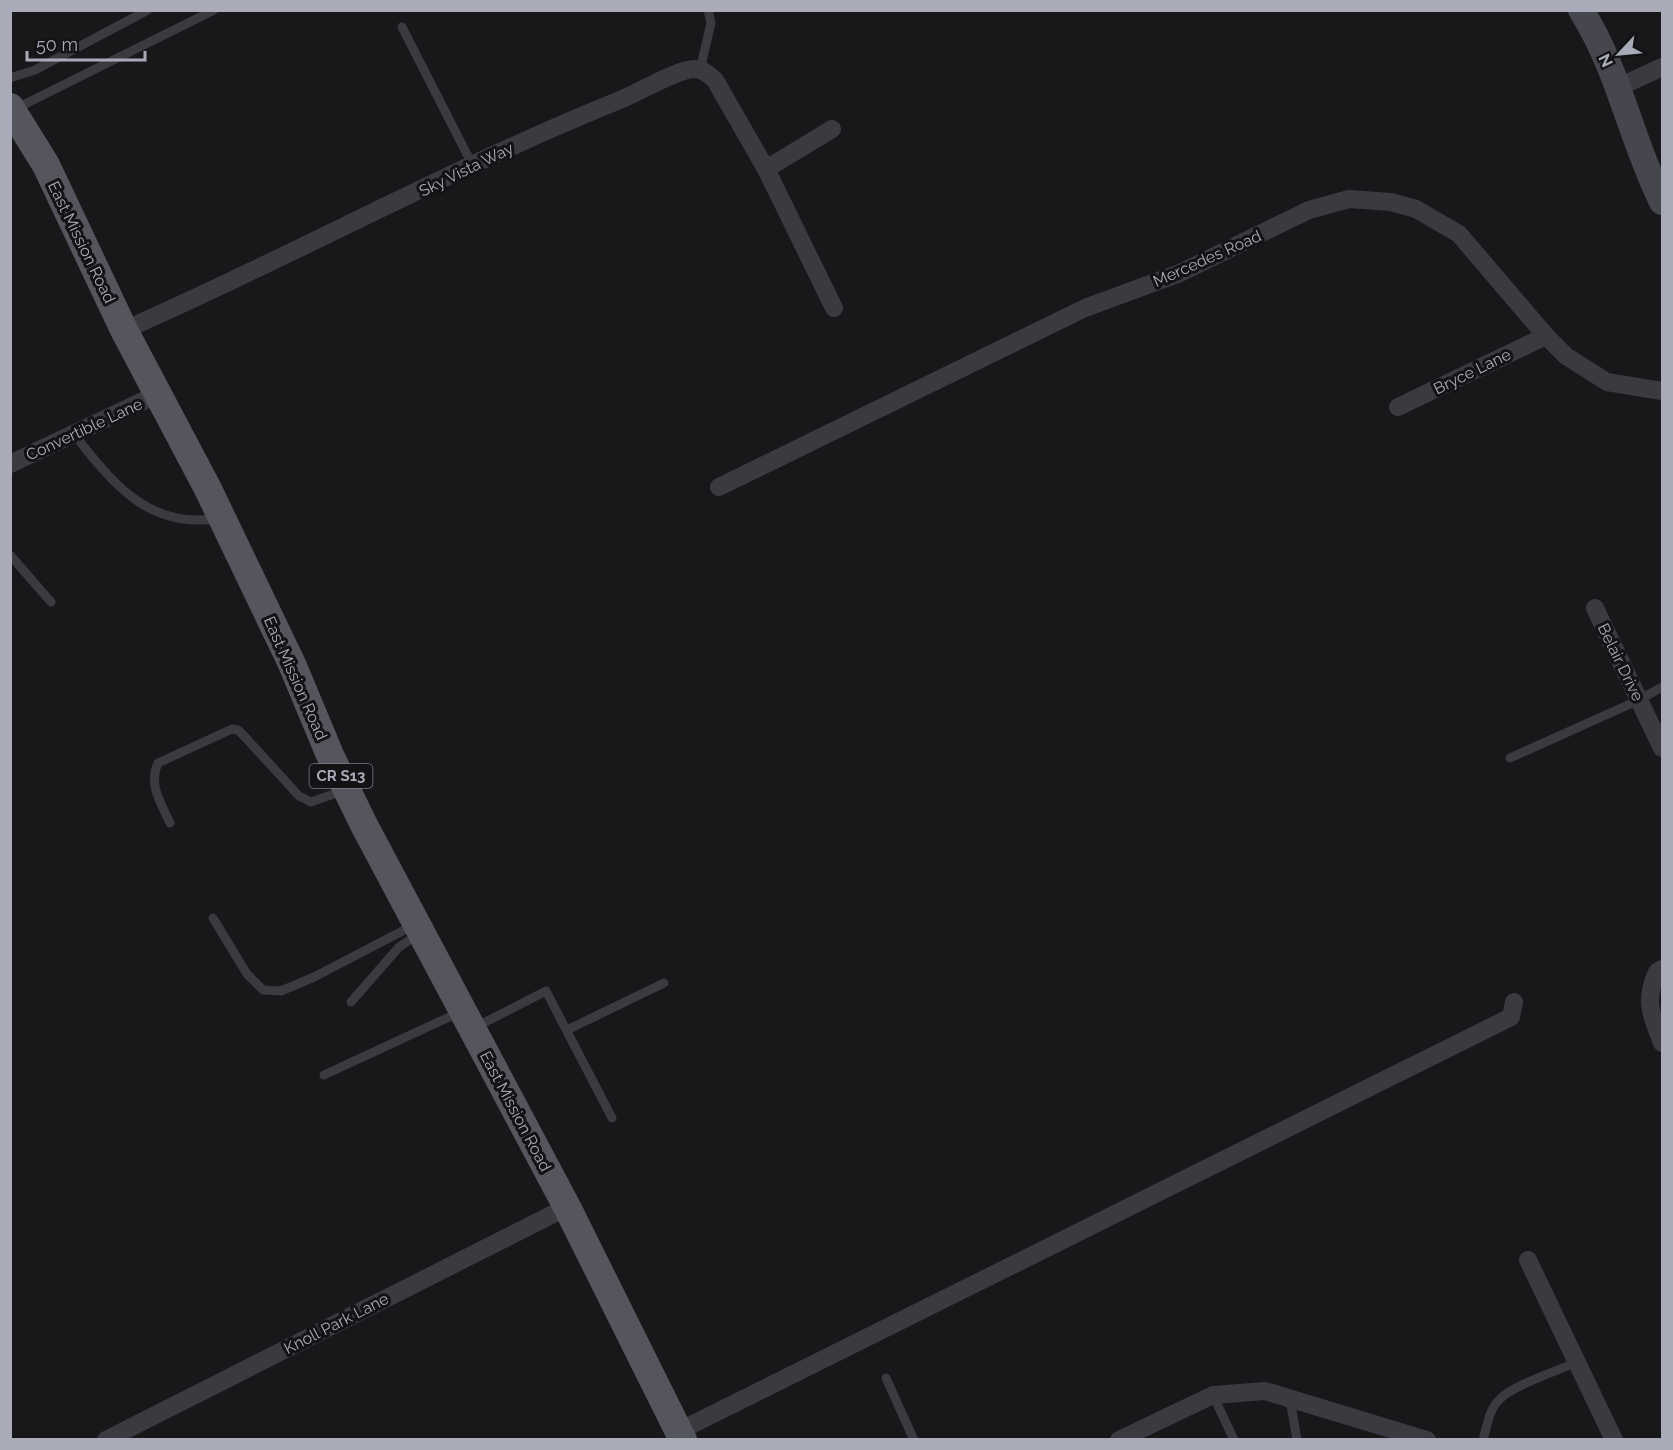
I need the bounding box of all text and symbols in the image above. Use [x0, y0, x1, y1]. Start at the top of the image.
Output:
scale bar [27, 24, 146, 62]
north arrow [1589, 24, 1649, 84]
text: 50 m [36, 34, 78, 55]
text: N [1595, 51, 1617, 70]
street label: Sky Vista Way [416, 138, 517, 200]
street label: East Mission Road [44, 178, 119, 306]
street label: Mercedes Road [1150, 226, 1264, 291]
street label: Bryce Lane [1430, 345, 1514, 398]
street label: Convertible Lane [23, 394, 145, 465]
street label: East Mission Road [260, 613, 331, 743]
street label: Belair Drive [1594, 620, 1648, 704]
road number: CR S13 [310, 764, 372, 788]
street label: East Mission Road [476, 1048, 555, 1175]
street label: Knoll Park Lane [281, 1289, 392, 1358]

